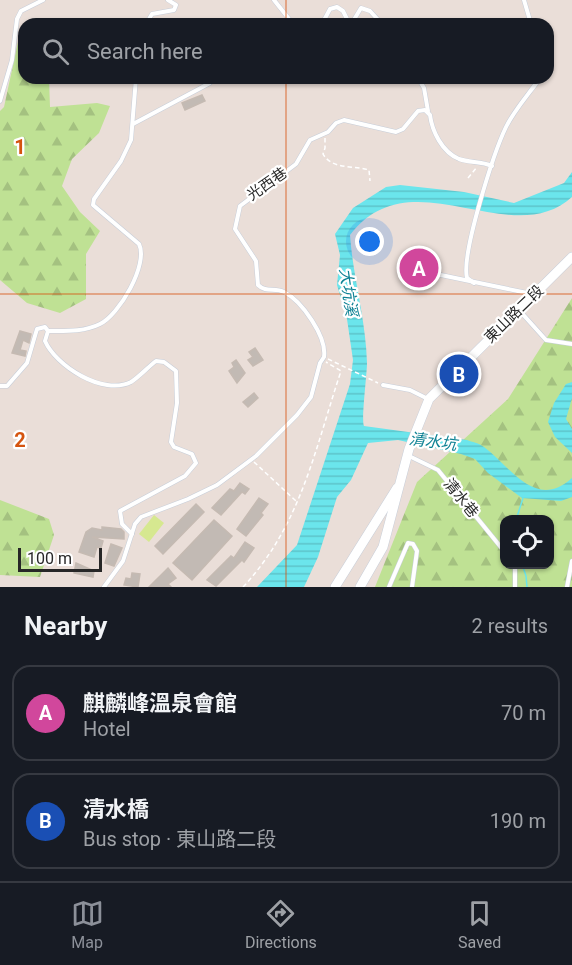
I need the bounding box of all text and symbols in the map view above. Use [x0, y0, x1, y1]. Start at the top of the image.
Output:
search box [18, 18, 554, 84]
icon: search [39, 35, 72, 68]
text: Search here [87, 39, 203, 64]
text: 1 [14, 135, 26, 159]
street label: 光西巷 [243, 164, 291, 204]
your location [355, 227, 384, 256]
pin: A [400, 246, 438, 290]
water label: 大坑溪 [336, 267, 362, 319]
street label: 東山路二段 [481, 281, 547, 347]
pin: B [440, 352, 478, 397]
text: 2 [14, 428, 26, 452]
water label: 清水坑 [408, 429, 460, 454]
street label: 清水巷 [440, 475, 482, 521]
map controls [500, 515, 554, 569]
button: locate [500, 515, 554, 569]
scale bar [18, 545, 102, 572]
text: 100 m [27, 549, 72, 568]
text: Nearby [24, 611, 107, 641]
text: 2 results [472, 614, 548, 638]
text: 麒麟峰溫泉會館 [83, 691, 237, 716]
text: A [39, 701, 52, 725]
text: 70 m [501, 701, 546, 725]
text: Hotel [83, 717, 131, 741]
text: 清水橋 [83, 797, 149, 822]
text: B [39, 809, 52, 833]
text: 190 m [490, 809, 546, 833]
text: Bus stop · 東山路二段 [83, 827, 276, 851]
tab: Map [71, 897, 104, 952]
tab: Directions [245, 897, 317, 952]
tab: Saved [458, 897, 501, 952]

